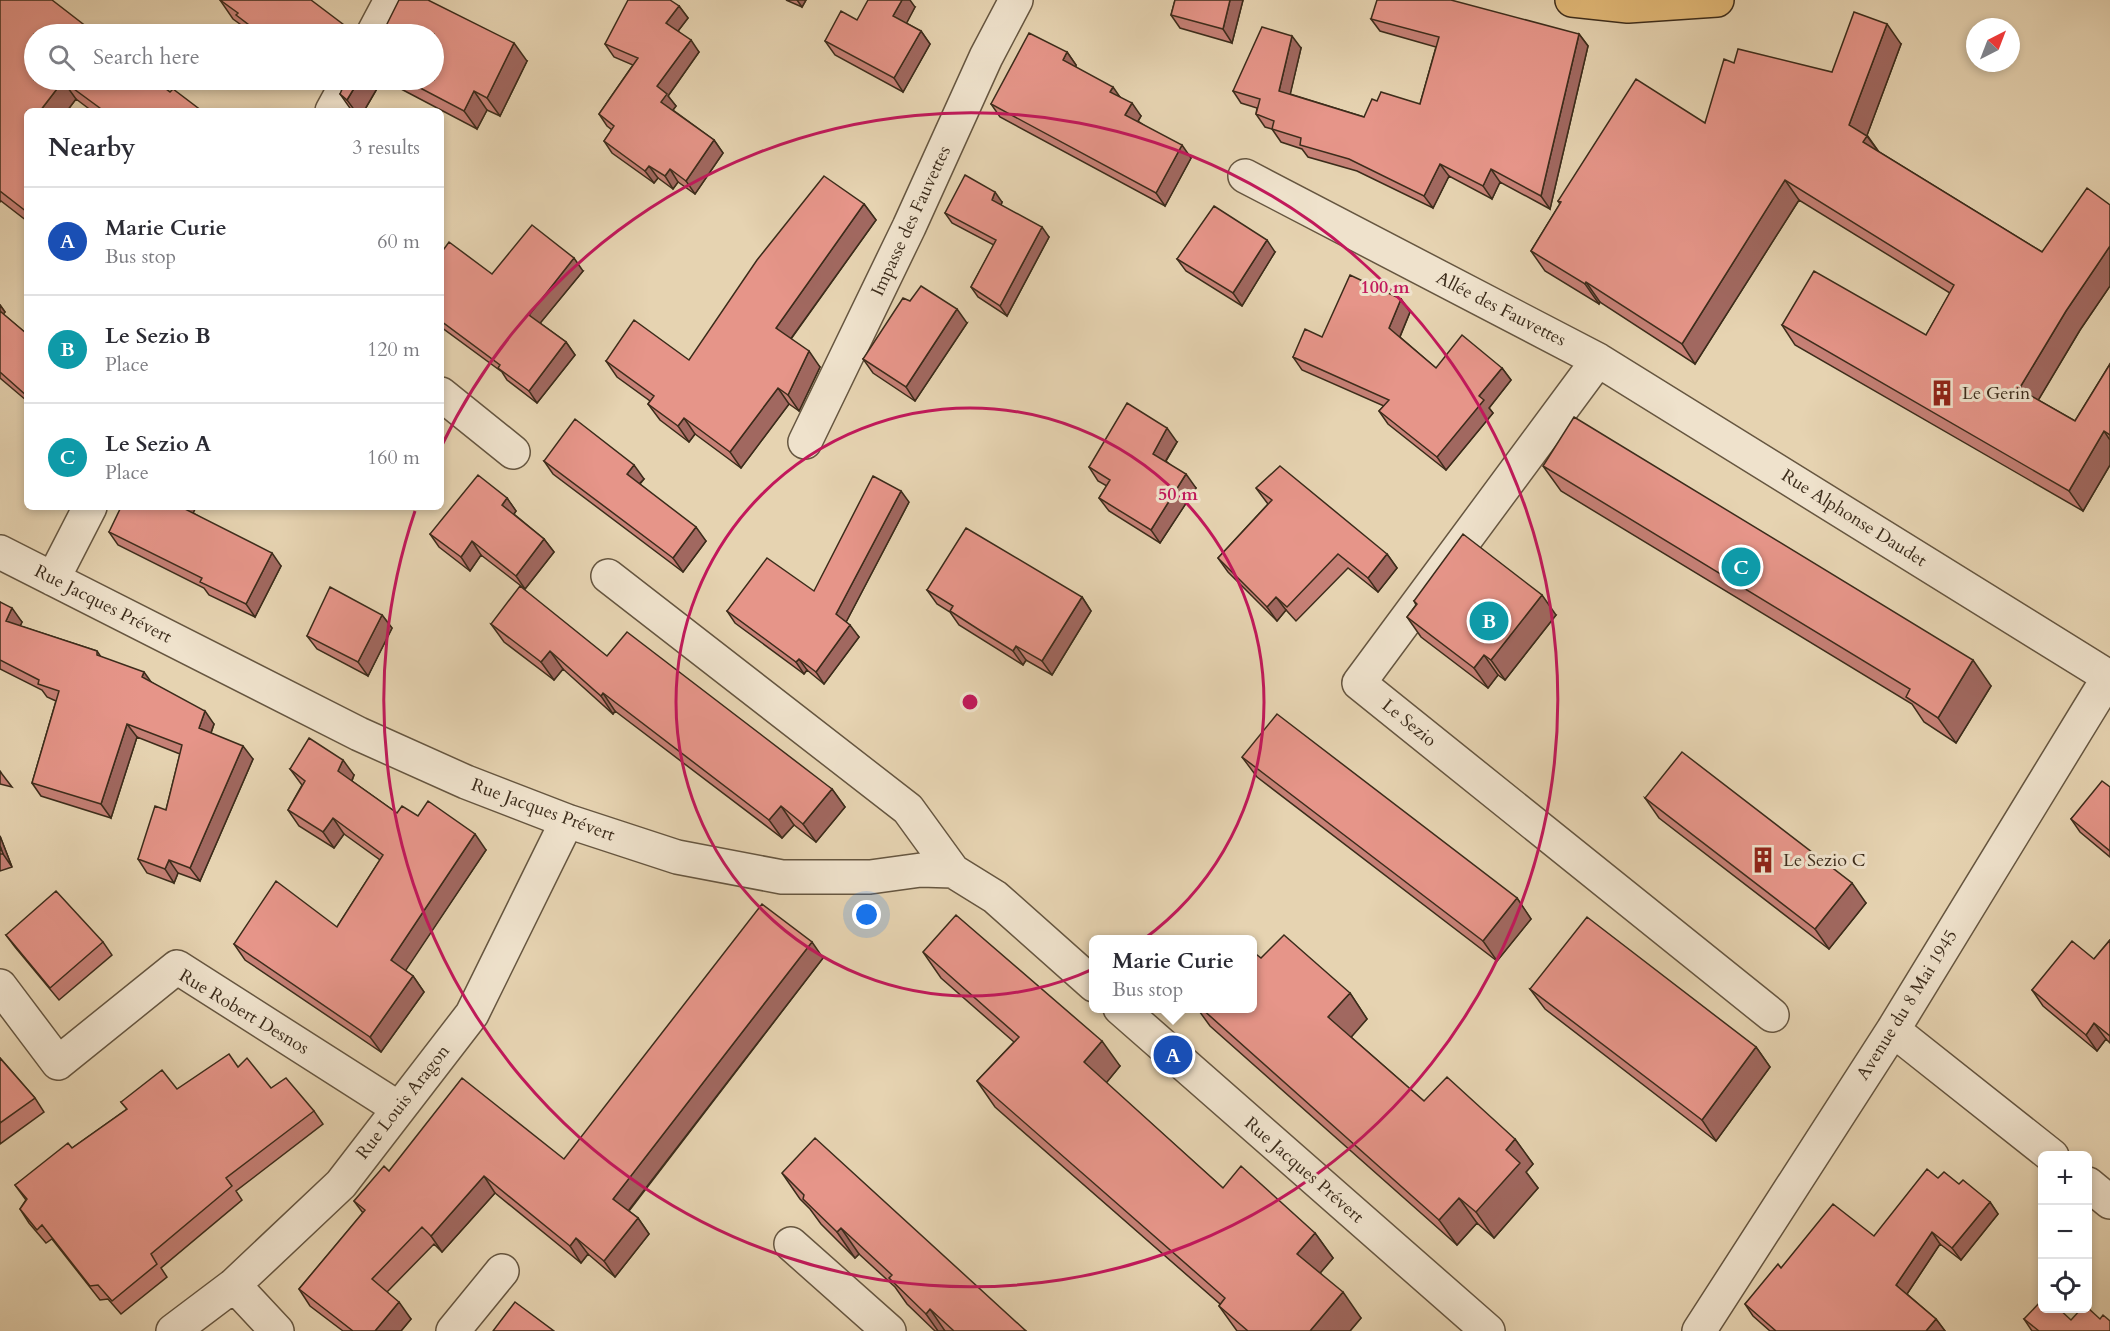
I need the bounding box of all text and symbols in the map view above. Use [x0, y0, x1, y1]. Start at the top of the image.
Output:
north arrow [1966, 18, 2020, 72]
search box [24, 24, 444, 90]
icon: search [45, 41, 78, 74]
text: Search here [93, 42, 200, 72]
text: Nearby [48, 130, 136, 165]
text: 3 results [352, 134, 420, 161]
street label: Impasse des Fauvettes [865, 142, 957, 300]
text: Marie Curie [105, 213, 227, 243]
text: A [60, 228, 75, 255]
text: 60 m [377, 228, 420, 255]
text: Bus stop [105, 243, 176, 270]
street label: Allée des Fauvettes [1432, 266, 1570, 352]
text: 100 m [1360, 275, 1410, 300]
text: Le Sezio B [105, 321, 211, 351]
text: B [60, 336, 75, 363]
text: 120 m [367, 336, 420, 363]
text: Place [105, 351, 149, 378]
building icon: Le Gerin [1927, 378, 1957, 408]
place label: Le Gerin [1962, 381, 2031, 406]
text: Le Sezio A [105, 429, 211, 459]
text: C [60, 444, 75, 471]
text: 160 m [367, 444, 420, 471]
text: Place [105, 459, 149, 486]
street label: Rue Alphonse Daudet [1777, 463, 1932, 573]
text: 50 m [1158, 482, 1198, 507]
pin: C [1722, 544, 1760, 590]
street label: Rue Jacques Prévert [30, 559, 176, 650]
pin: B [1470, 598, 1508, 644]
centre of rings [960, 692, 980, 712]
street label: Le Sezio [1376, 693, 1442, 753]
street label: Rue Jacques Prévert [468, 772, 618, 848]
building icon: Le Sezio C [1748, 845, 1778, 875]
place label: Le Sezio C [1783, 848, 1866, 873]
your location [852, 900, 881, 929]
street label: Avenue du 8 Mai 1945 [1851, 925, 1963, 1085]
popup [1089, 935, 1257, 1013]
text: Marie Curie [1112, 946, 1234, 976]
street label: Rue Robert Desnos [174, 963, 314, 1061]
text: Bus stop [1112, 976, 1183, 1003]
pin: A [1154, 1032, 1192, 1078]
street label: Rue Louis Aragon [350, 1039, 456, 1164]
street label: Rue Jacques Prévert [1239, 1111, 1369, 1229]
map controls [2038, 1151, 2092, 1313]
button: + [2038, 1151, 2092, 1205]
button: − [2038, 1205, 2092, 1259]
button: locate [2038, 1259, 2092, 1313]

